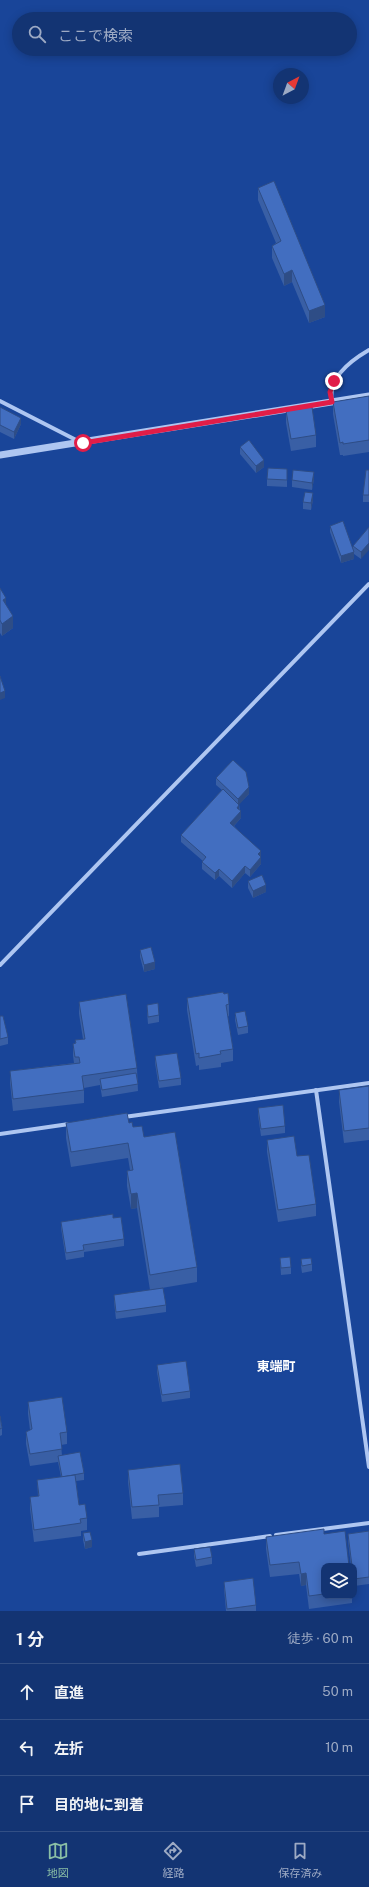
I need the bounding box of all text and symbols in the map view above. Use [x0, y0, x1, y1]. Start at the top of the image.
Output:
search box [12, 12, 357, 56]
icon: search [26, 23, 48, 45]
text: ここで検索 [58, 27, 133, 44]
north arrow [273, 68, 309, 104]
route end [325, 372, 343, 390]
route start [74, 434, 92, 452]
district label: 東端町 [256, 1359, 296, 1374]
map controls [321, 1563, 357, 1599]
button: layers [321, 1563, 357, 1599]
text: 1 分 [16, 1629, 44, 1649]
text: 徒歩 · 60 m [287, 1631, 353, 1646]
icon: ahead [16, 1681, 38, 1703]
text: 直進 [54, 1684, 84, 1701]
text: 50 m [322, 1684, 353, 1699]
icon: left [16, 1737, 38, 1759]
text: 左折 [54, 1740, 84, 1757]
text: 10 m [325, 1740, 353, 1755]
icon: arrive [16, 1793, 38, 1815]
text: 目的地に到着 [54, 1796, 144, 1813]
tab: 地図 [47, 1840, 69, 1880]
tab: 経路 [162, 1840, 184, 1880]
tab: 保存済み [278, 1840, 322, 1880]

